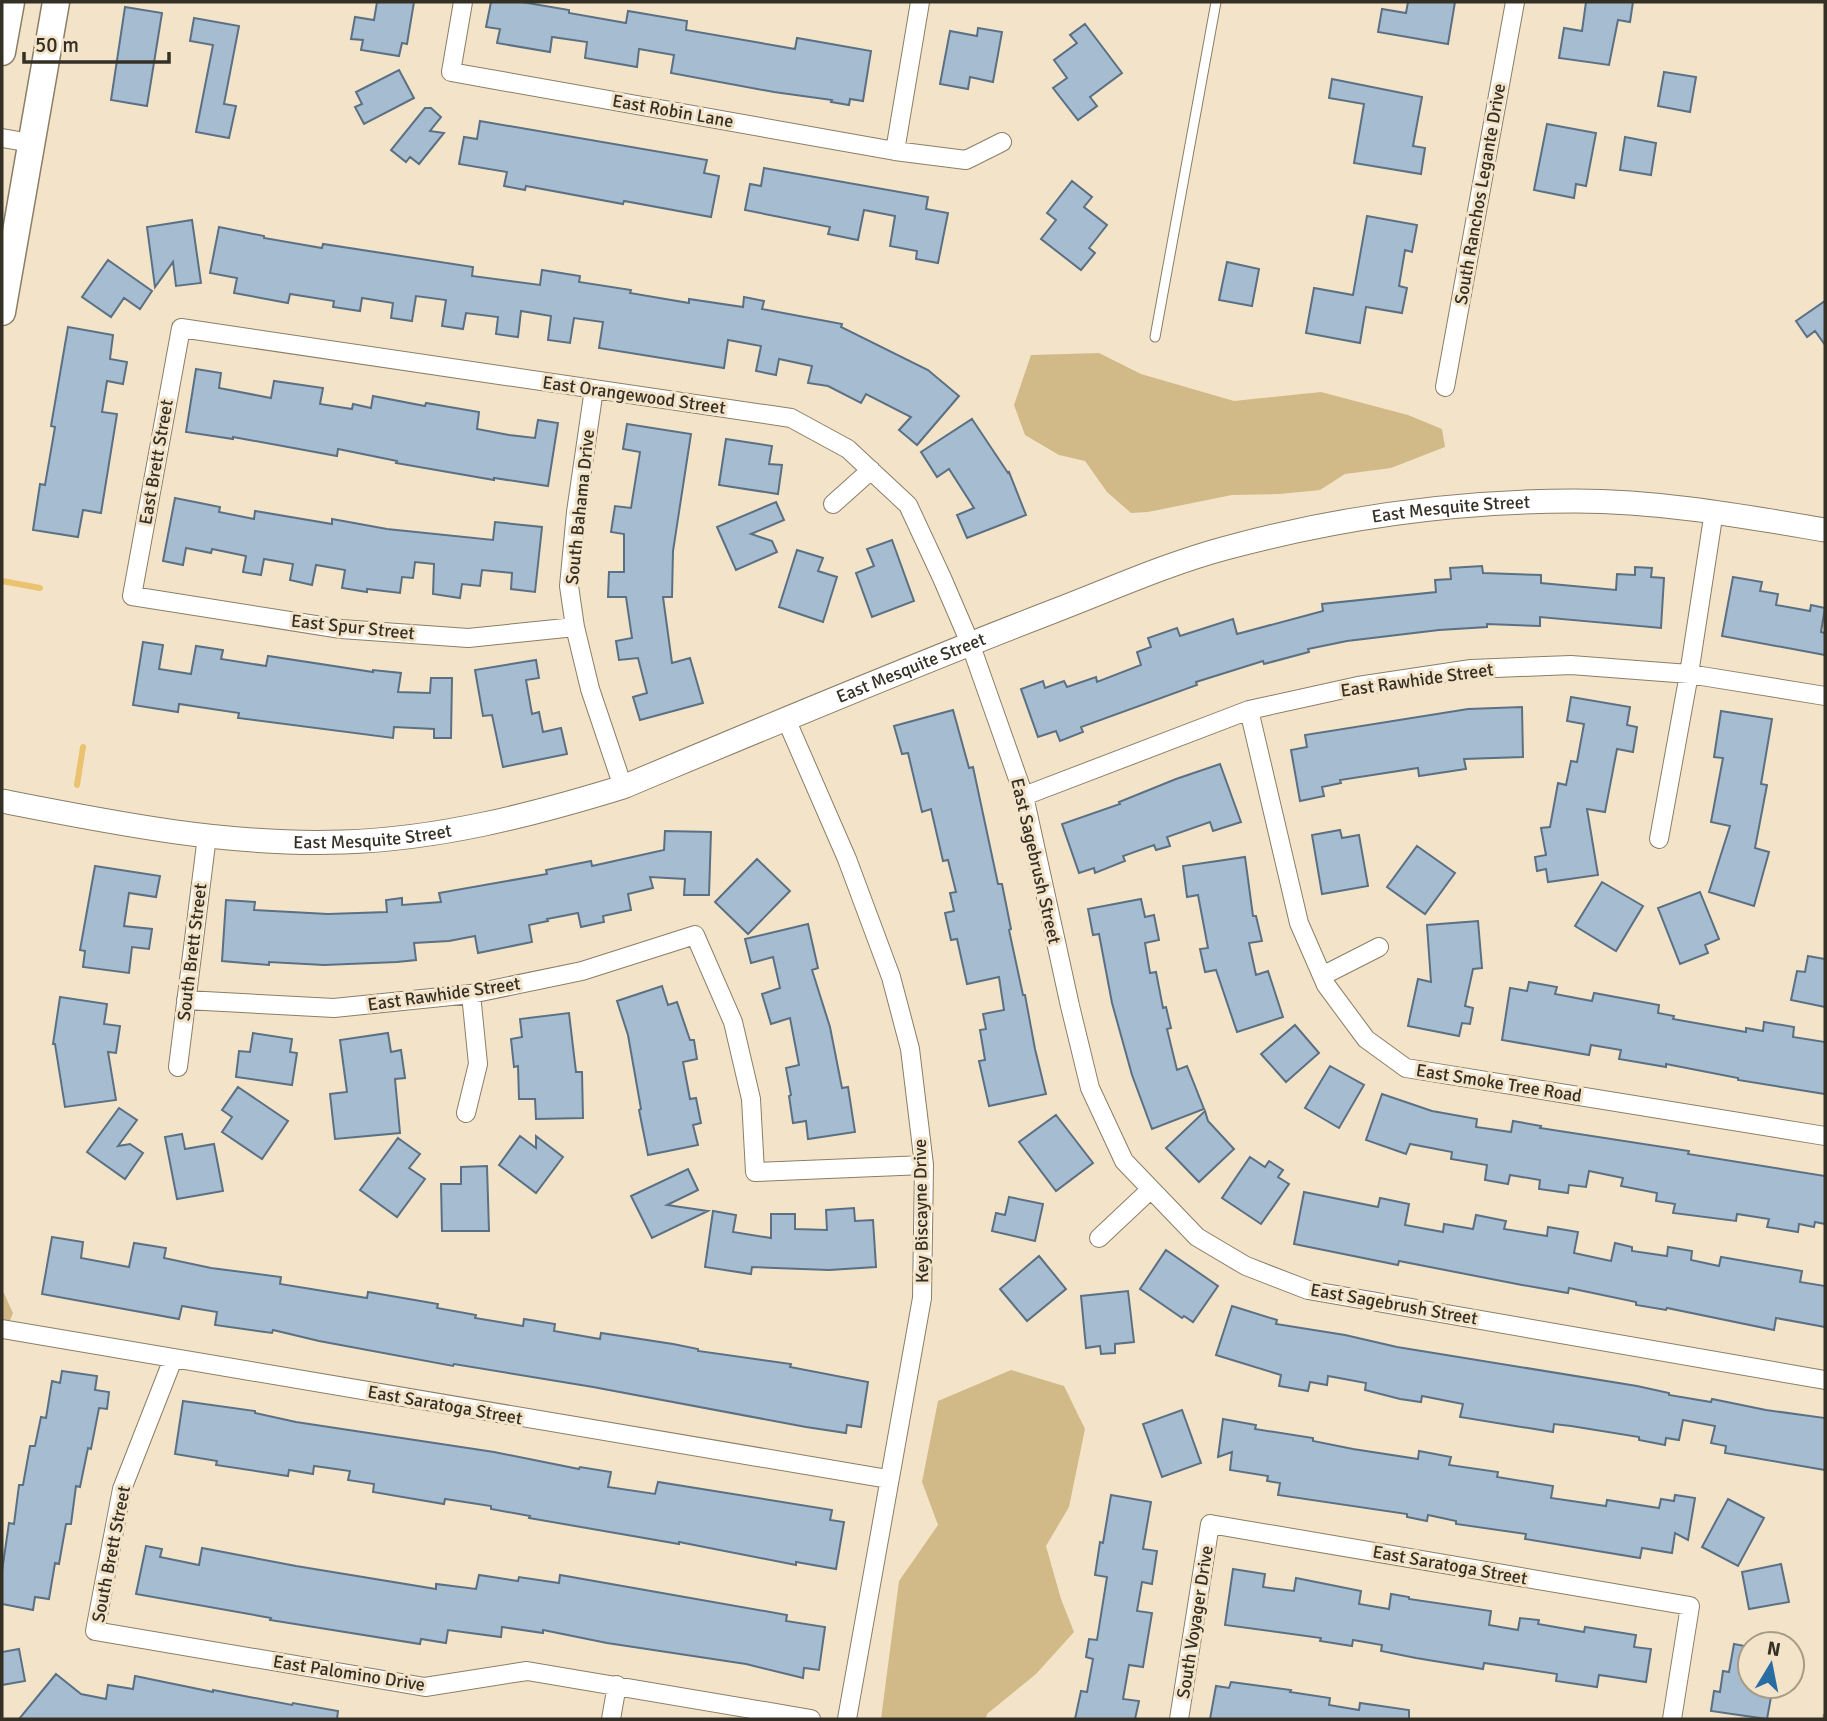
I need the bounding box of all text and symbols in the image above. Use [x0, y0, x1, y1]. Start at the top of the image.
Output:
scale bar [24, 21, 170, 65]
text: 50 m [35, 32, 79, 58]
street label: South Ranchos Legante Drive [1450, 82, 1510, 306]
street label: East Robin Lane [611, 90, 735, 132]
street label: East Orangewood Street [541, 371, 727, 419]
street label: East Brett Street [134, 398, 178, 526]
street label: South Bahama Drive [561, 428, 599, 586]
street label: East Mesquite Street [1370, 491, 1530, 528]
street label: East Spur Street [290, 610, 416, 644]
street label: East Mesquite Street [833, 628, 989, 708]
street label: East Rawhide Street [1339, 658, 1495, 702]
street label: East Sagebrush Street [1006, 776, 1066, 946]
street label: East Mesquite Street [293, 820, 453, 853]
street label: South Brett Street [173, 882, 211, 1022]
street label: East Rawhide Street [366, 972, 522, 1016]
street label: East Smoke Tree Road [1415, 1059, 1583, 1107]
street label: Key Biscayne Drive [909, 1139, 933, 1283]
street label: East Sagebrush Street [1309, 1278, 1479, 1330]
street label: East Saratoga Street [366, 1381, 524, 1429]
street label: South Brett Street [87, 1484, 135, 1624]
street label: East Saratoga Street [1371, 1541, 1529, 1589]
street label: South Voyager Drive [1172, 1544, 1218, 1700]
north arrow [1736, 1630, 1806, 1700]
text: N [1765, 1636, 1782, 1662]
street label: East Palomino Drive [272, 1650, 426, 1696]

